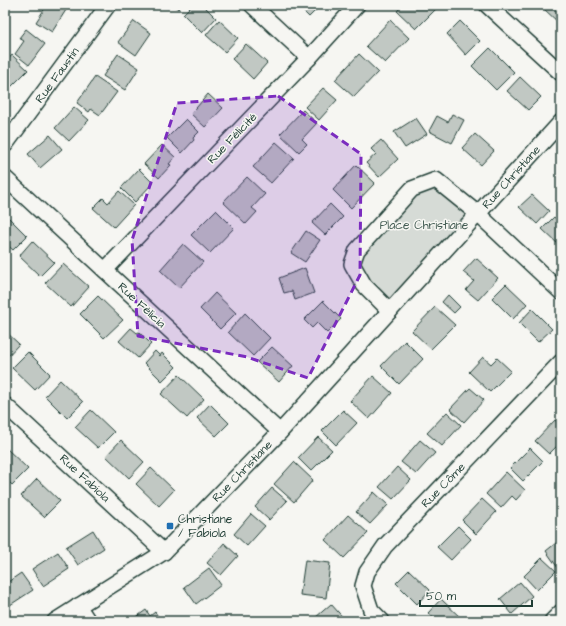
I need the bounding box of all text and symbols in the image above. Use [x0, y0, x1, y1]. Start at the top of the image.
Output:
street label: Rue Faustin [31, 44, 83, 107]
street label: Rue Félicité [204, 109, 261, 168]
street label: Rue Christiane [478, 142, 545, 213]
park label: Place Christiane [380, 217, 469, 234]
street label: Rue Félicia [114, 279, 169, 332]
street label: Rue Christiane [208, 436, 277, 506]
street label: Rue Fabiola [56, 450, 114, 506]
street label: Rue Côme [417, 459, 470, 512]
place label: Christiane / Fabiola [178, 511, 233, 542]
marker: Christiane / Fabiola [165, 521, 175, 531]
scale bar [420, 582, 532, 608]
text: 50 m [426, 588, 457, 605]

